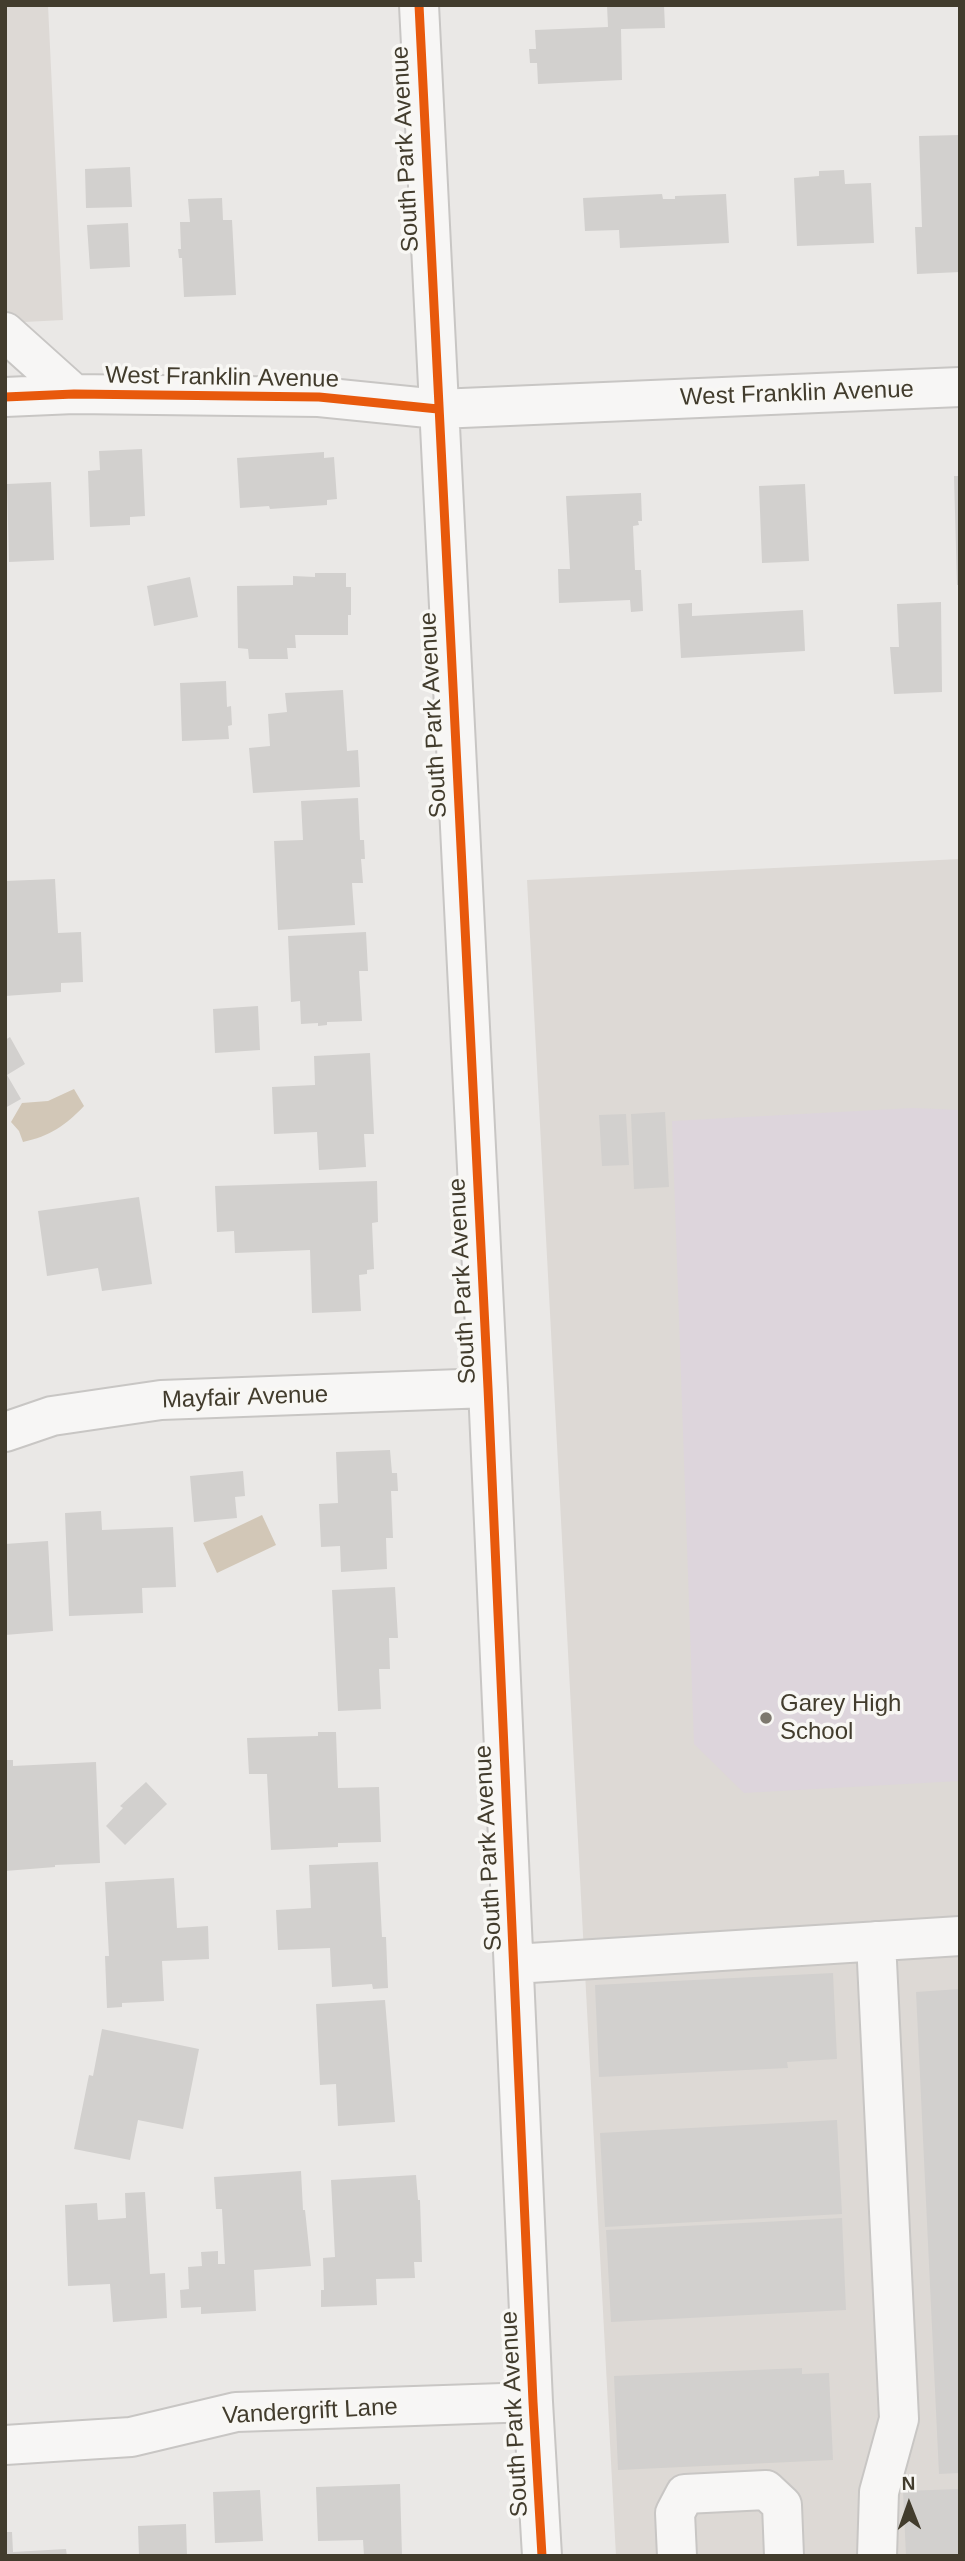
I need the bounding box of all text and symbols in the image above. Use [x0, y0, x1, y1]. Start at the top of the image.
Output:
street label: South Park Avenue [386, 45, 426, 253]
street label: West Franklin Avenue [105, 362, 339, 394]
street label: West Franklin Avenue [680, 376, 914, 412]
street label: South Park Avenue [414, 611, 454, 819]
street label: South Park Avenue [443, 1177, 483, 1385]
street label: Mayfair Avenue [161, 1381, 329, 1415]
place label: Garey High School [780, 1690, 901, 1746]
marker: Garey High School [758, 1710, 774, 1726]
street label: South Park Avenue [469, 1744, 509, 1952]
street label: South Park Avenue [495, 2310, 535, 2518]
street label: Vandergrift Lane [222, 2393, 398, 2431]
north arrow [874, 2470, 944, 2540]
text: N [902, 2473, 916, 2494]

